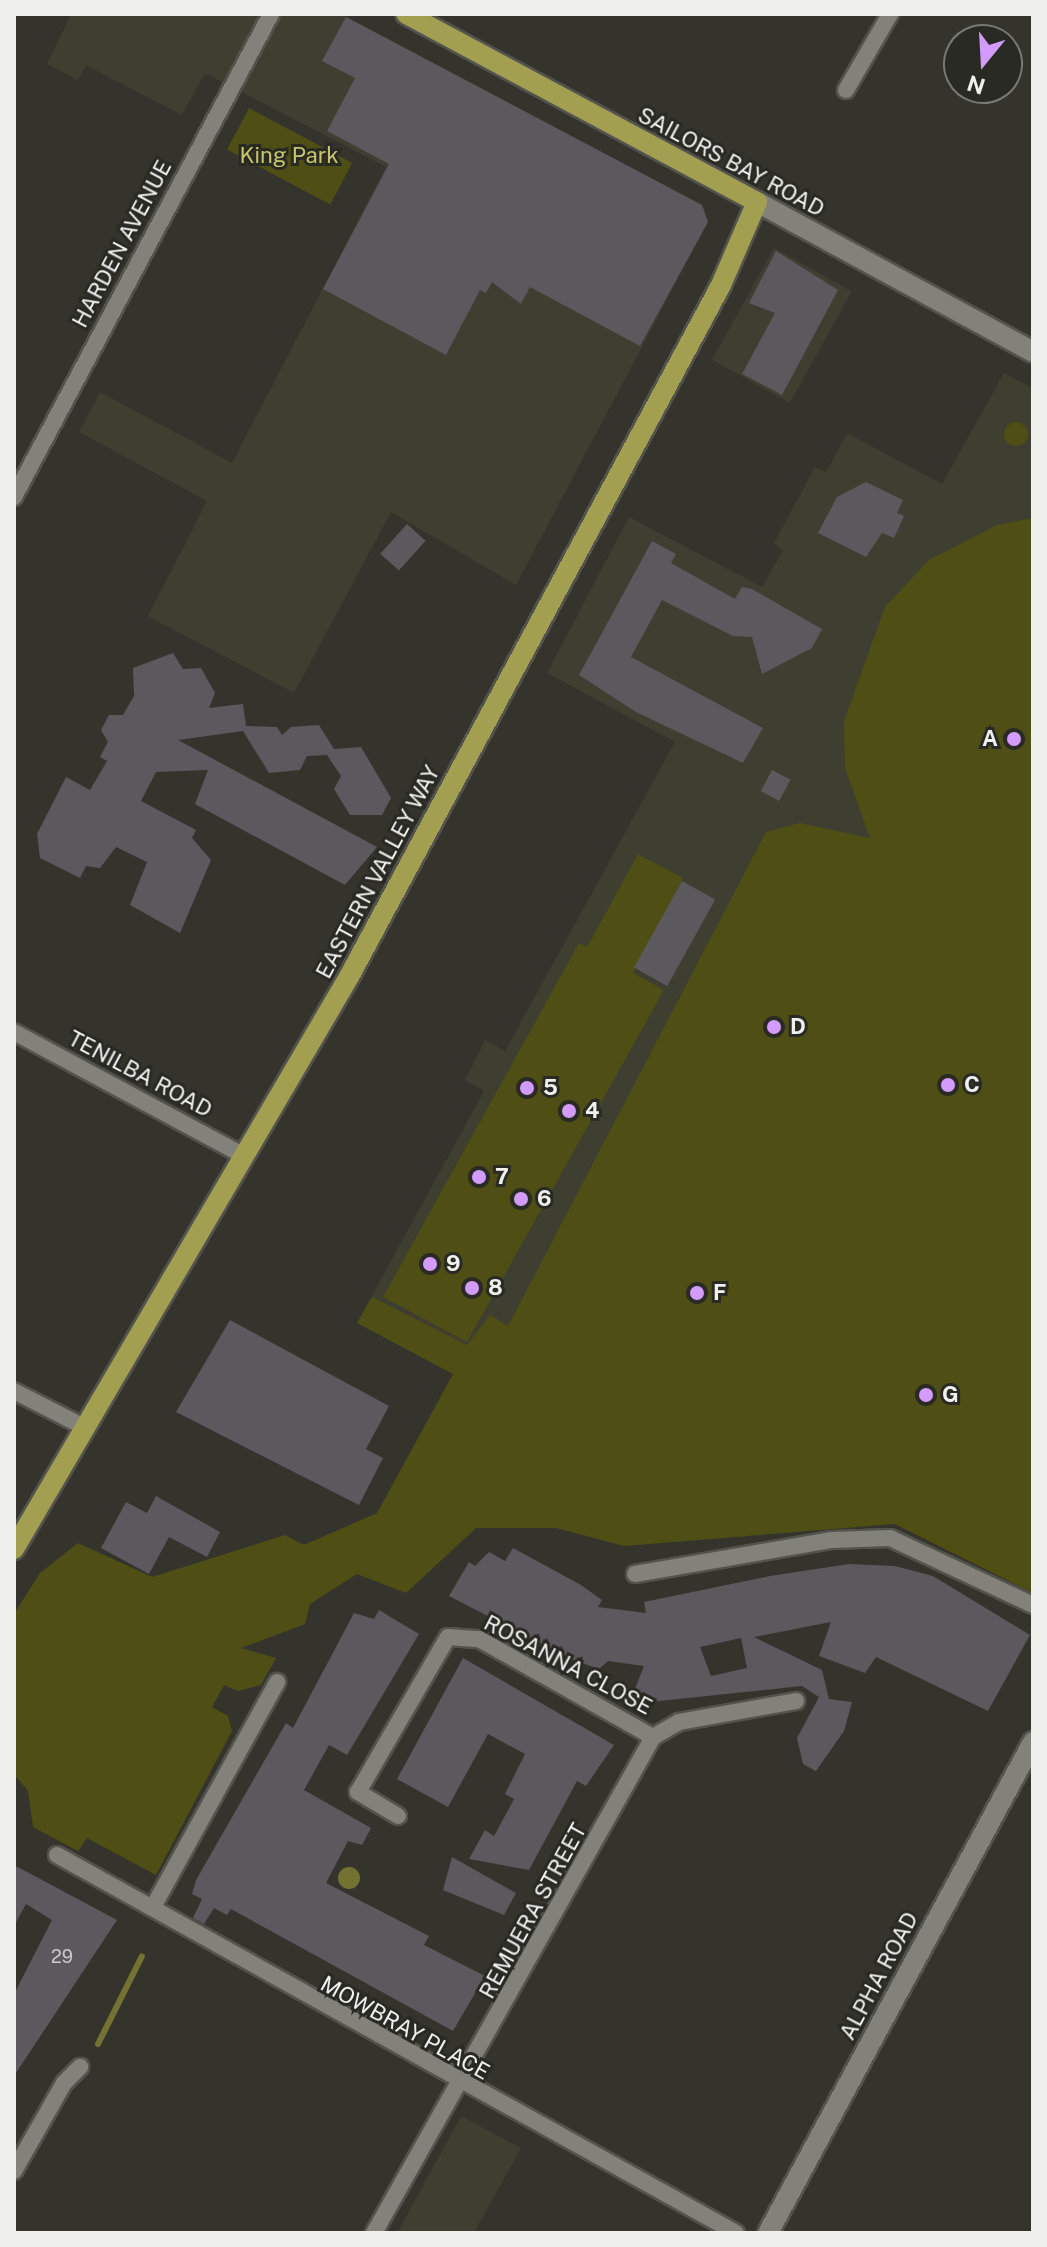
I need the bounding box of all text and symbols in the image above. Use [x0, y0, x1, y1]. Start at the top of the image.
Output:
north arrow [943, 24, 1023, 104]
text: N [964, 70, 988, 100]
street label: SAILORS BAY ROAD [633, 102, 829, 222]
park label: King Park [239, 143, 339, 169]
street label: HARDEN AVENUE [67, 156, 177, 332]
place label: A [982, 726, 998, 752]
marker: A [1005, 730, 1023, 748]
street label: EASTERN VALLEY WAY [310, 760, 446, 984]
place label: D [790, 1014, 806, 1040]
marker: D [765, 1018, 783, 1036]
street label: TENILBA ROAD [64, 1025, 216, 1123]
place label: C [964, 1072, 980, 1098]
place label: 5 [543, 1075, 558, 1101]
marker: C [939, 1076, 957, 1094]
marker: 5 [518, 1079, 536, 1097]
place label: 4 [585, 1098, 599, 1124]
marker: 4 [560, 1102, 578, 1120]
place label: 7 [495, 1164, 509, 1190]
marker: 7 [470, 1168, 488, 1186]
place label: 6 [537, 1186, 552, 1212]
marker: 6 [512, 1190, 530, 1208]
place label: 9 [446, 1251, 460, 1277]
marker: 9 [421, 1255, 439, 1273]
place label: 8 [488, 1275, 503, 1301]
marker: 8 [463, 1279, 481, 1297]
place label: F [713, 1280, 726, 1306]
marker: F [688, 1284, 706, 1302]
place label: G [942, 1382, 959, 1408]
marker: G [917, 1386, 935, 1404]
street label: ROSANNA CLOSE [479, 1610, 657, 1720]
street label: REMUERA STREET [474, 1819, 592, 2003]
street label: ALPHA ROAD [834, 1908, 924, 2044]
house number: 29 [51, 1946, 73, 1968]
street label: MOWBRAY PLACE [316, 1971, 494, 2085]

